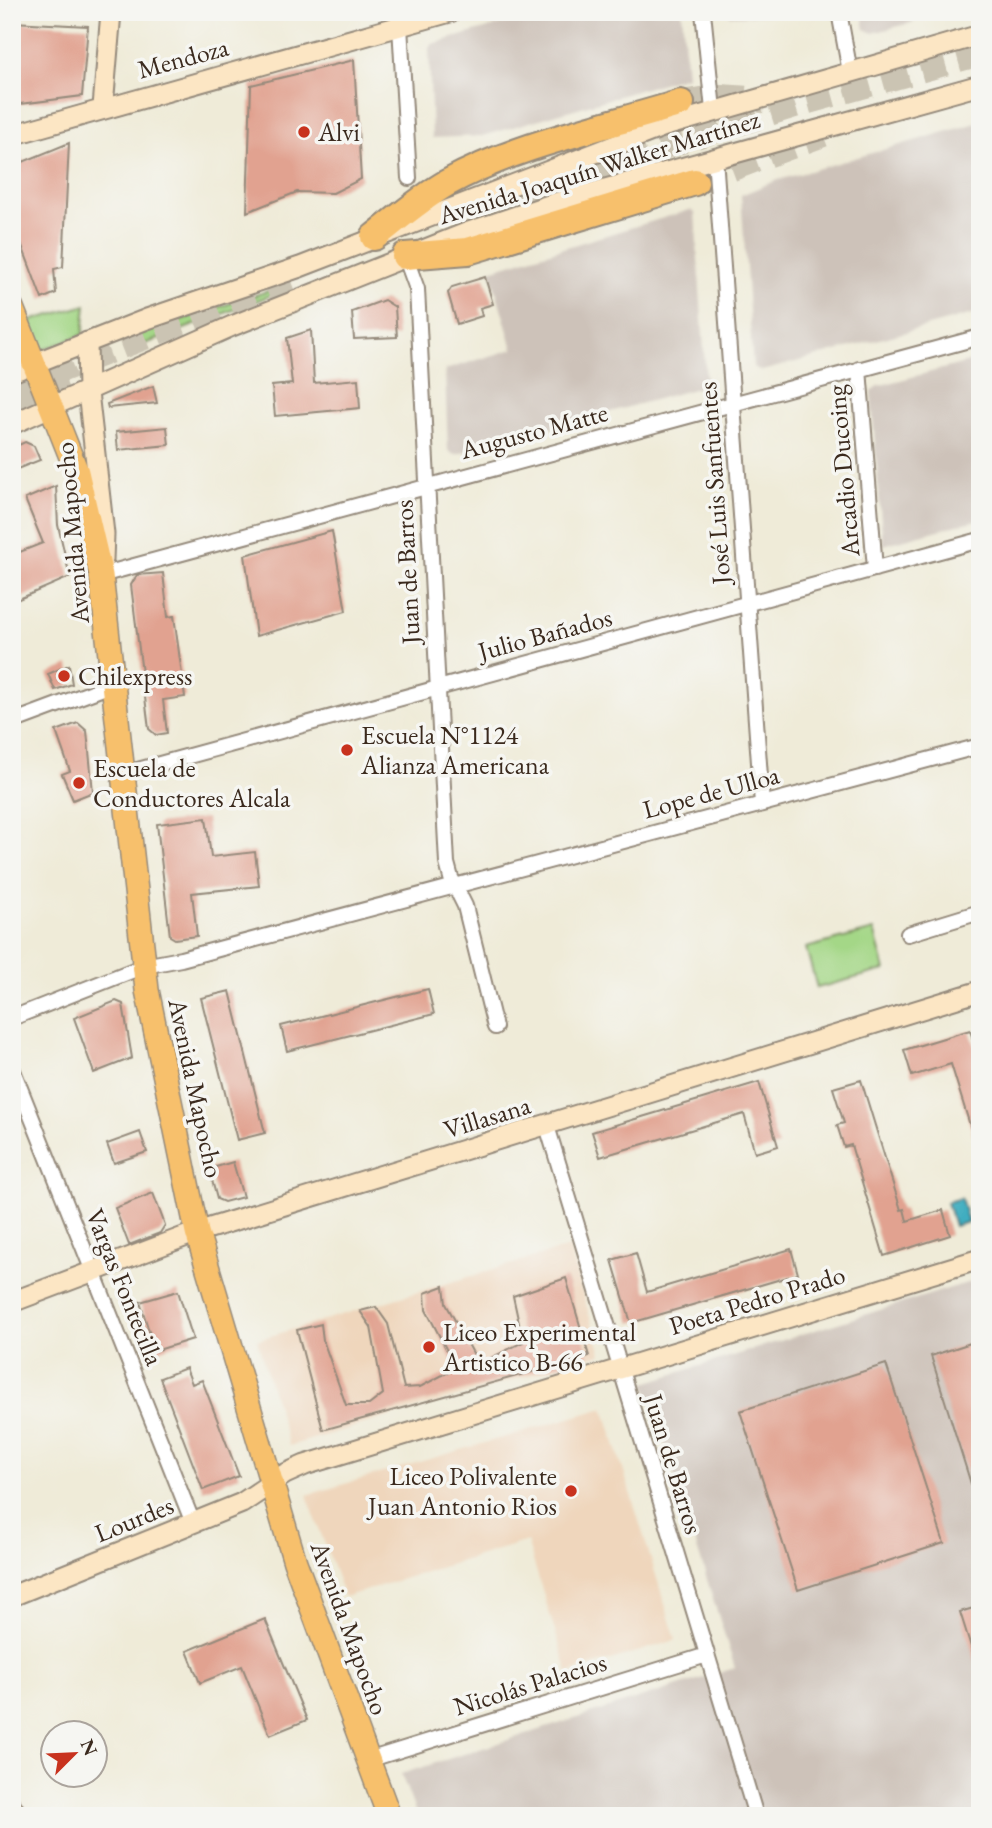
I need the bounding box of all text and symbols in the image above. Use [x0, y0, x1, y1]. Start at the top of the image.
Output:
street label: Mendoza [134, 29, 233, 86]
street label: Avenida Joaquín Walker Martínez [433, 102, 764, 232]
place label: Alvi [317, 115, 360, 149]
marker: Alvi [296, 124, 312, 140]
street label: José Luis Sanfuentes [690, 381, 738, 587]
street label: Arcadio Ducoing [818, 383, 868, 559]
street label: Augusto Matte [456, 395, 611, 467]
street label: Avenida Mapocho [47, 441, 97, 626]
street label: Juan de Barros [386, 499, 428, 647]
street label: Julio Bañados [472, 600, 616, 669]
place label: Chilexpress [78, 659, 193, 693]
marker: Chilexpress [56, 668, 72, 684]
place label: Escuela N°1124 Alianza Americana [360, 718, 550, 782]
marker: Escuela N°1124 Alianza Americana [339, 742, 355, 758]
place label: Escuela de Conductores Alcala [93, 751, 291, 815]
street label: Lope de Ulloa [639, 757, 784, 827]
marker: Escuela de Conductores Alcala [71, 775, 87, 791]
street label: Avenida Mapocho [160, 994, 232, 1181]
street label: Villasana [439, 1088, 535, 1146]
street label: Vargas Fontecilla [78, 1204, 172, 1371]
street label: Poeta Pedro Prado [665, 1257, 849, 1343]
place label: Liceo Experimental Artistico B-66 [442, 1315, 636, 1379]
marker: Liceo Experimental Artistico B-66 [421, 1339, 437, 1355]
street label: Juan de Barros [636, 1388, 711, 1538]
place label: Liceo Polivalente Juan Antonio Rios [366, 1459, 557, 1523]
marker: Liceo Polivalente Juan Antonio Rios [563, 1483, 579, 1499]
street label: Lourdes [90, 1488, 178, 1550]
street label: Avenida Mapocho [302, 1536, 397, 1720]
street label: Nicolás Palacios [449, 1645, 611, 1723]
north arrow [38, 1720, 108, 1790]
text: N [75, 1735, 104, 1760]

